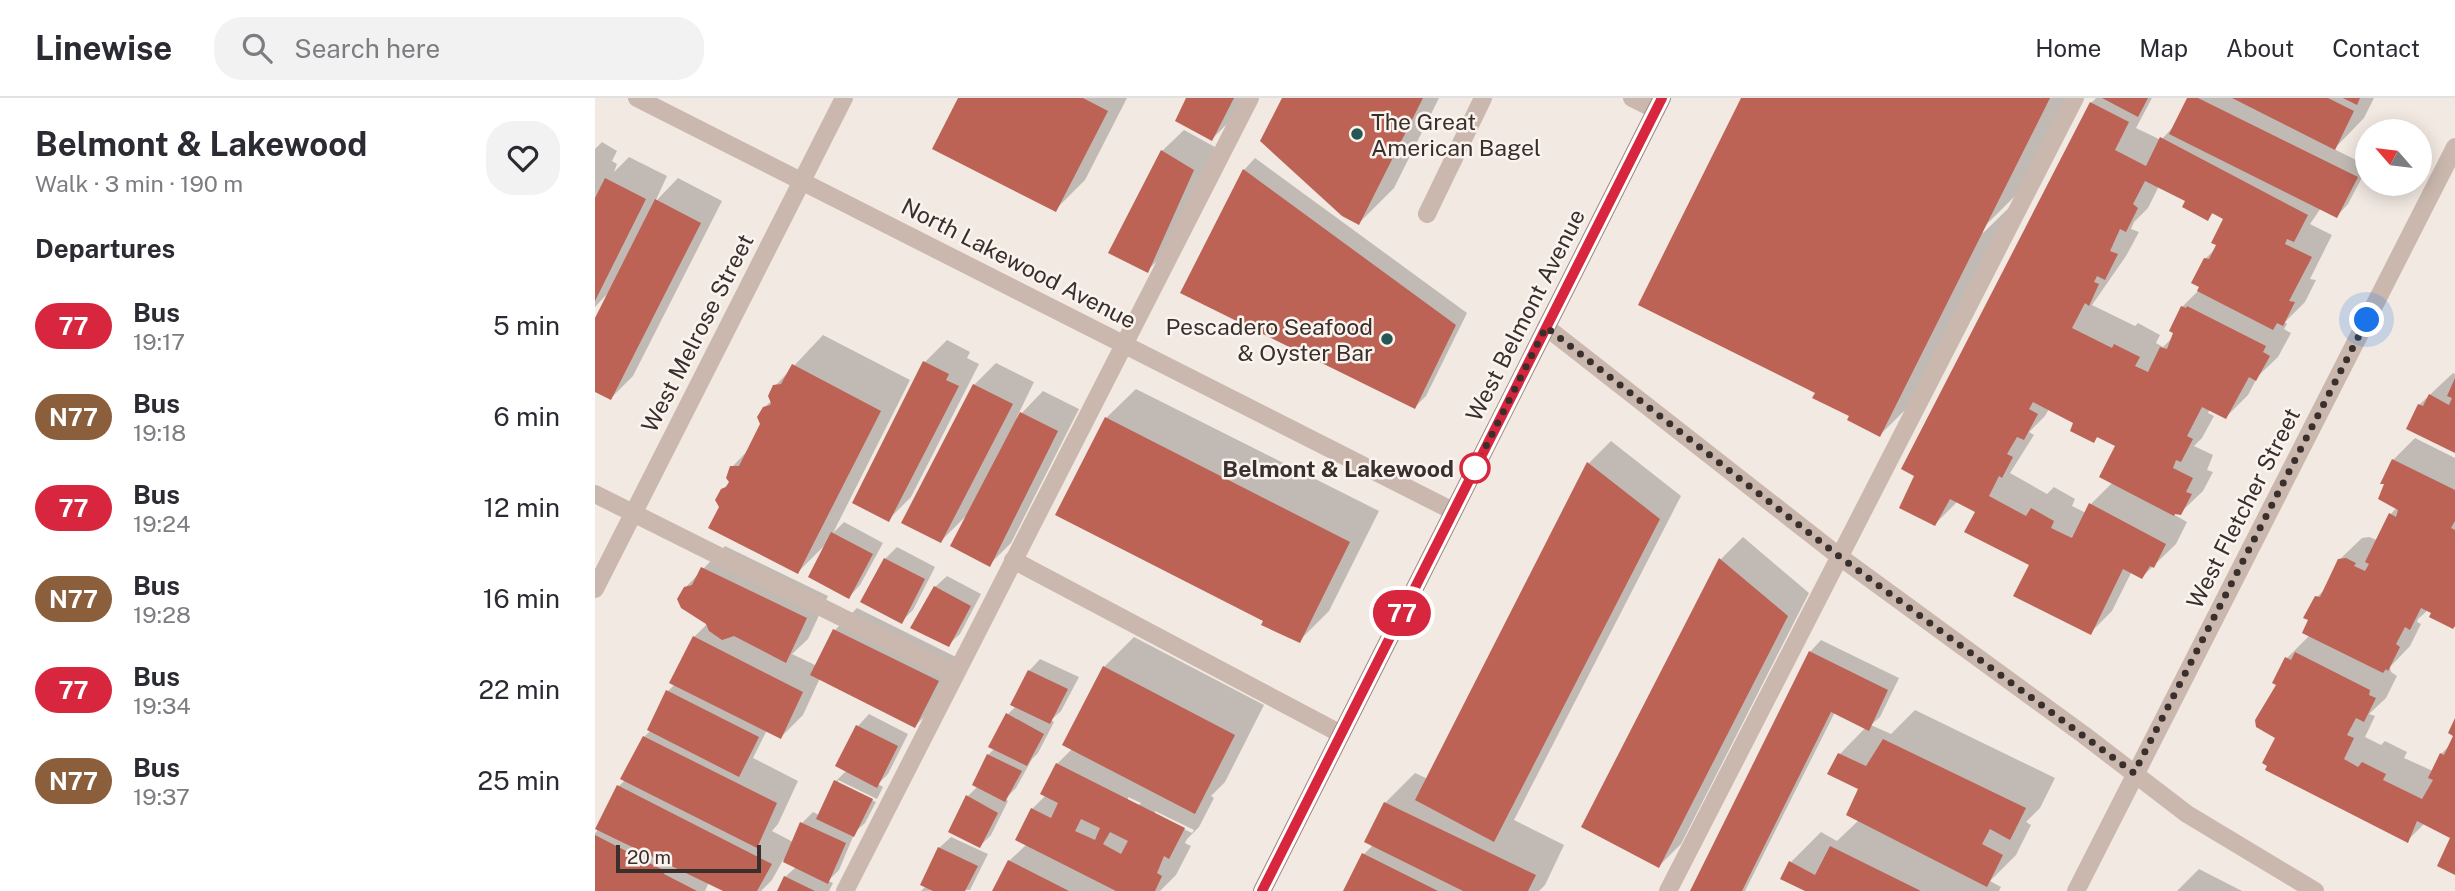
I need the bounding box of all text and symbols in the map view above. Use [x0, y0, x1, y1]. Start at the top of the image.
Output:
search box [214, 17, 704, 80]
text: Linewise [35, 29, 172, 67]
icon: search [238, 29, 276, 67]
text: Search here [294, 33, 440, 64]
text: Home [2035, 34, 2101, 62]
text: Map [2139, 34, 2188, 62]
text: About [2226, 34, 2294, 62]
text: Contact [2332, 34, 2420, 62]
place label: The Great American Bagel [1371, 108, 1541, 161]
north arrow [2355, 119, 2433, 196]
map controls [2355, 119, 2432, 196]
button: heart [486, 121, 560, 195]
text: Belmont & Lakewood [35, 125, 367, 163]
marker: The Great American Bagel [1349, 126, 1365, 142]
text: Walk · 3 min · 190 m [35, 170, 243, 197]
street label: North Lakewood Avenue [897, 192, 1141, 334]
street label: West Belmont Avenue [1460, 204, 1590, 426]
street label: West Melrose Street [635, 229, 759, 437]
text: Departures [35, 233, 175, 264]
text: Bus [133, 297, 180, 328]
your location [2349, 302, 2384, 337]
text: 5 min [493, 310, 560, 341]
text: 77 [58, 312, 89, 340]
place label: Pescadero Seafood & Oyster Bar [1166, 313, 1373, 366]
text: 19:17 [133, 328, 185, 355]
marker: Pescadero Seafood & Oyster Bar [1379, 331, 1395, 347]
text: Bus [133, 388, 180, 419]
text: 6 min [493, 401, 560, 432]
text: N77 [49, 403, 98, 431]
street label: West Fletcher Street [2181, 403, 2305, 613]
text: 19:18 [133, 419, 186, 446]
marker: Belmont & Lakewood [1460, 453, 1490, 483]
place label: Belmont & Lakewood [1222, 455, 1454, 482]
text: Bus [133, 479, 180, 510]
text: 12 min [484, 492, 560, 523]
text: 77 [58, 494, 89, 522]
text: 19:24 [133, 510, 191, 537]
text: Bus [133, 570, 180, 601]
text: 16 min [483, 583, 560, 614]
text: N77 [49, 585, 98, 613]
line badge: 77 [1371, 590, 1433, 636]
text: 77 [1387, 599, 1417, 627]
text: 19:28 [133, 601, 191, 628]
text: Bus [133, 661, 180, 692]
text: 22 min [479, 674, 560, 705]
text: 77 [58, 676, 89, 704]
text: 19:34 [133, 692, 191, 719]
text: Bus [133, 752, 180, 783]
text: 25 min [477, 765, 560, 796]
text: N77 [49, 767, 98, 795]
text: 19:37 [133, 783, 190, 810]
scale bar [616, 842, 761, 874]
text: 20 m [627, 846, 671, 868]

